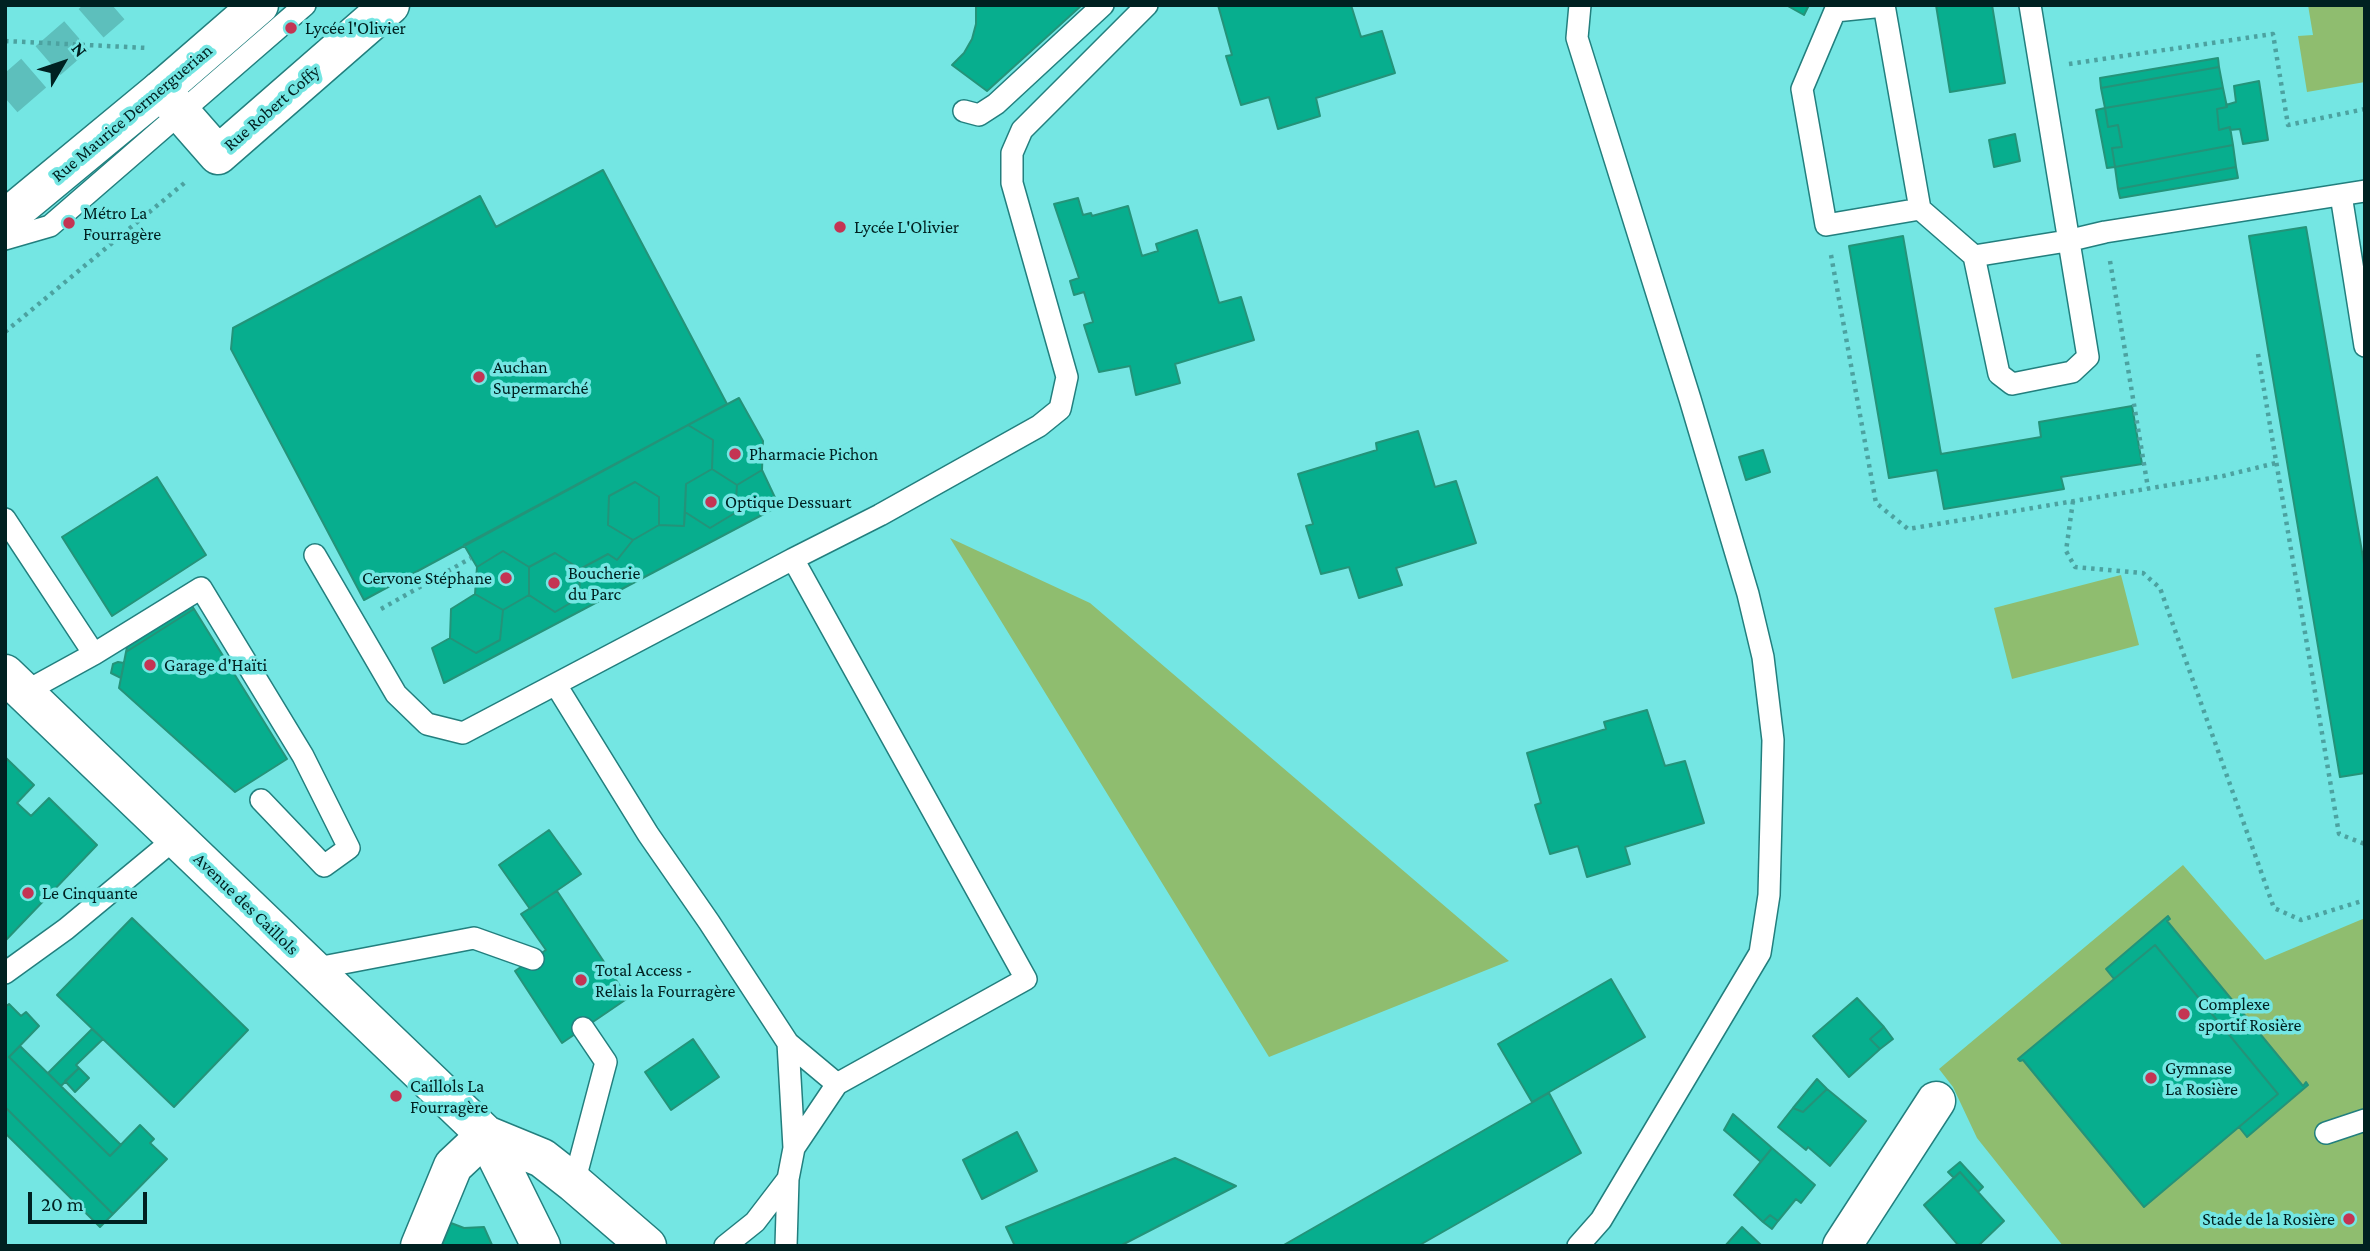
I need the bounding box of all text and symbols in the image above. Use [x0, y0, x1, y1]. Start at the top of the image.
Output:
place label: Lycée l'Olivier [305, 17, 406, 39]
marker: Lycée l'Olivier [283, 20, 299, 36]
north arrow [28, 28, 98, 98]
text: N [67, 38, 92, 61]
street label: Rue Maurice Dermerguerian [47, 39, 217, 187]
street label: Rue Robert Coffy [220, 60, 324, 156]
place label: Métro La Fourragère [83, 202, 161, 244]
marker: Métro La Fourragère [61, 215, 77, 231]
place label: Lycée L'Olivier [854, 216, 959, 238]
marker: Lycée L'Olivier [832, 219, 848, 235]
place label: Auchan Supermarché [493, 356, 588, 398]
marker: Auchan Supermarché [471, 369, 487, 385]
place label: Pharmacie Pichon [749, 443, 878, 465]
marker: Pharmacie Pichon [727, 446, 743, 462]
place label: Optique Dessuart [725, 491, 851, 513]
marker: Optique Dessuart [703, 494, 719, 510]
place label: Boucherie du Parc [568, 562, 640, 604]
place label: Cervone Stéphane [362, 567, 492, 589]
marker: Cervone Stéphane [498, 570, 514, 586]
marker: Boucherie du Parc [546, 575, 562, 591]
place label: Garage d'Haïti [164, 654, 267, 676]
marker: Garage d'Haïti [142, 657, 158, 673]
street label: Avenue des Caillols [189, 848, 303, 960]
place label: Le Cinquante [42, 882, 138, 904]
marker: Le Cinquante [20, 885, 36, 901]
place label: Total Access - Relais la Fourragère [595, 959, 735, 1002]
marker: Total Access - Relais la Fourragère [573, 972, 589, 988]
place label: Complexe sportif Rosière [2198, 993, 2302, 1036]
marker: Complexe sportif Rosière [2176, 1006, 2192, 1022]
place label: Gymnase La Rosière [2165, 1057, 2238, 1100]
marker: Gymnase La Rosière [2143, 1070, 2159, 1086]
place label: Caillols La Fourragère [410, 1075, 488, 1118]
marker: Caillols La Fourragère [388, 1088, 404, 1104]
scale bar [32, 1178, 150, 1222]
text: 20 m [41, 1192, 84, 1216]
place label: Stade de la Rosière [2202, 1208, 2335, 1230]
marker: Stade de la Rosière [2341, 1211, 2357, 1227]

